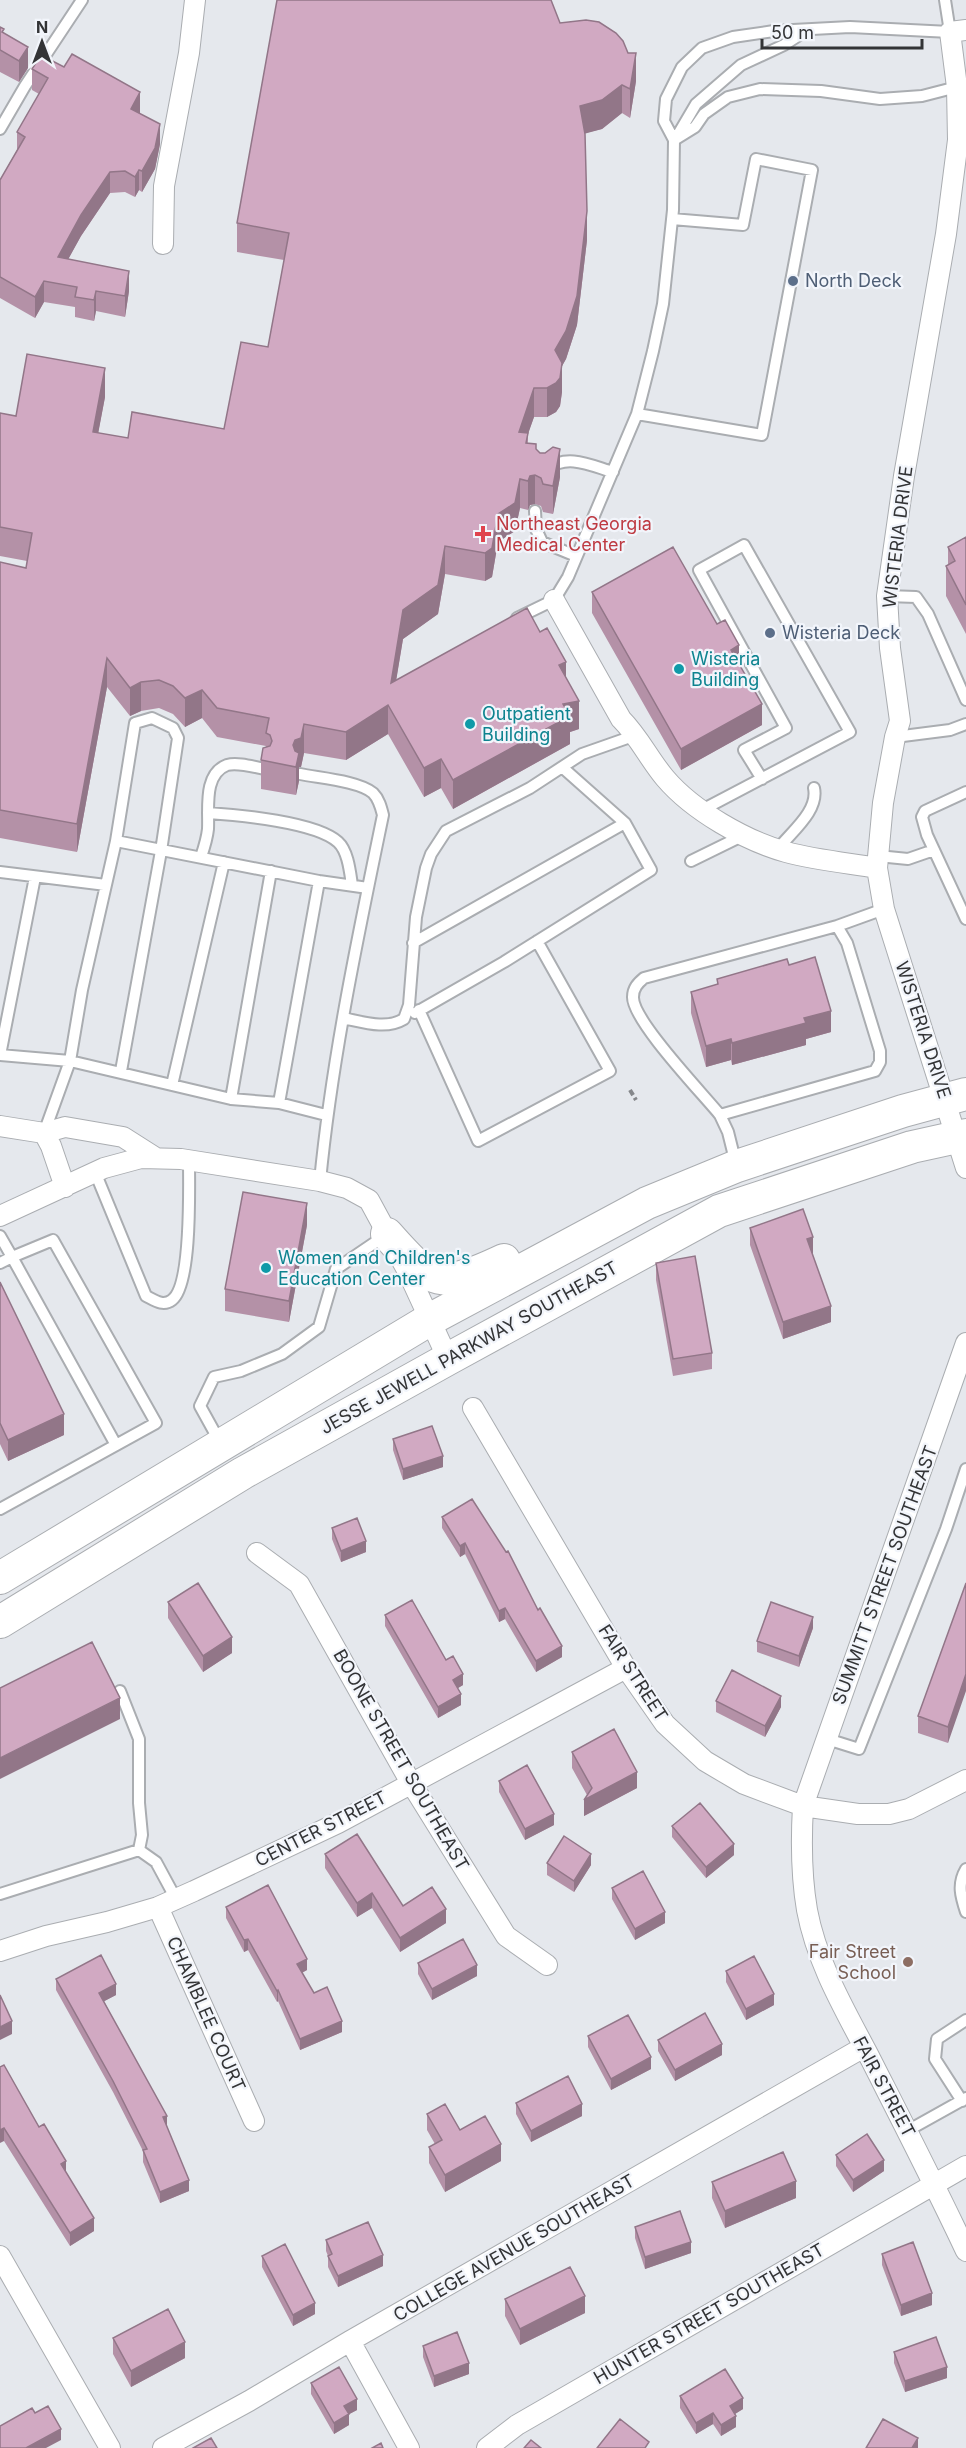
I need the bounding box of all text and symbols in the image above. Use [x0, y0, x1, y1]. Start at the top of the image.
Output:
north arrow [12, 12, 72, 72]
scale bar [762, 12, 922, 50]
text: N [36, 17, 48, 37]
text: 50 m [771, 22, 814, 43]
place label: North Deck [805, 270, 902, 291]
marker: North Deck [786, 274, 800, 288]
street label: WISTERIA DRIVE [878, 465, 917, 609]
place label: Northeast Georgia Medical Center [496, 513, 652, 555]
marker: Northeast Georgia Medical Center [474, 525, 492, 543]
place label: Wisteria Deck [782, 622, 900, 643]
marker: Wisteria Deck [763, 626, 777, 640]
place label: Wisteria Building [691, 648, 760, 690]
marker: Wisteria Building [672, 662, 686, 676]
place label: Outpatient Building [482, 703, 571, 745]
marker: Outpatient Building [463, 717, 477, 731]
street label: WISTERIA DRIVE [891, 959, 956, 1101]
place label: Women and Children's Education Center [278, 1247, 470, 1289]
street label: JESSE JEWELL PARKWAY SOUTHEAST [316, 1257, 621, 1438]
marker: Women and Children's Education Center [259, 1261, 273, 1275]
street label: SUMMITT STREET SOUTHEAST [828, 1443, 941, 1707]
street label: FAIR STREET [594, 1621, 672, 1725]
street label: BOONE STREET SOUTHEAST [329, 1645, 474, 1874]
street label: CENTER STREET [252, 1786, 390, 1871]
street label: CHAMBLEE COURT [163, 1933, 250, 2095]
place label: Fair Street School [809, 1941, 896, 1983]
marker: Fair Street School [901, 1955, 915, 1969]
street label: FAIR STREET [849, 2033, 920, 2141]
street label: COLLEGE AVENUE SOUTHEAST [390, 2170, 638, 2325]
street label: HUNTER STREET SOUTHEAST [590, 2239, 828, 2388]

